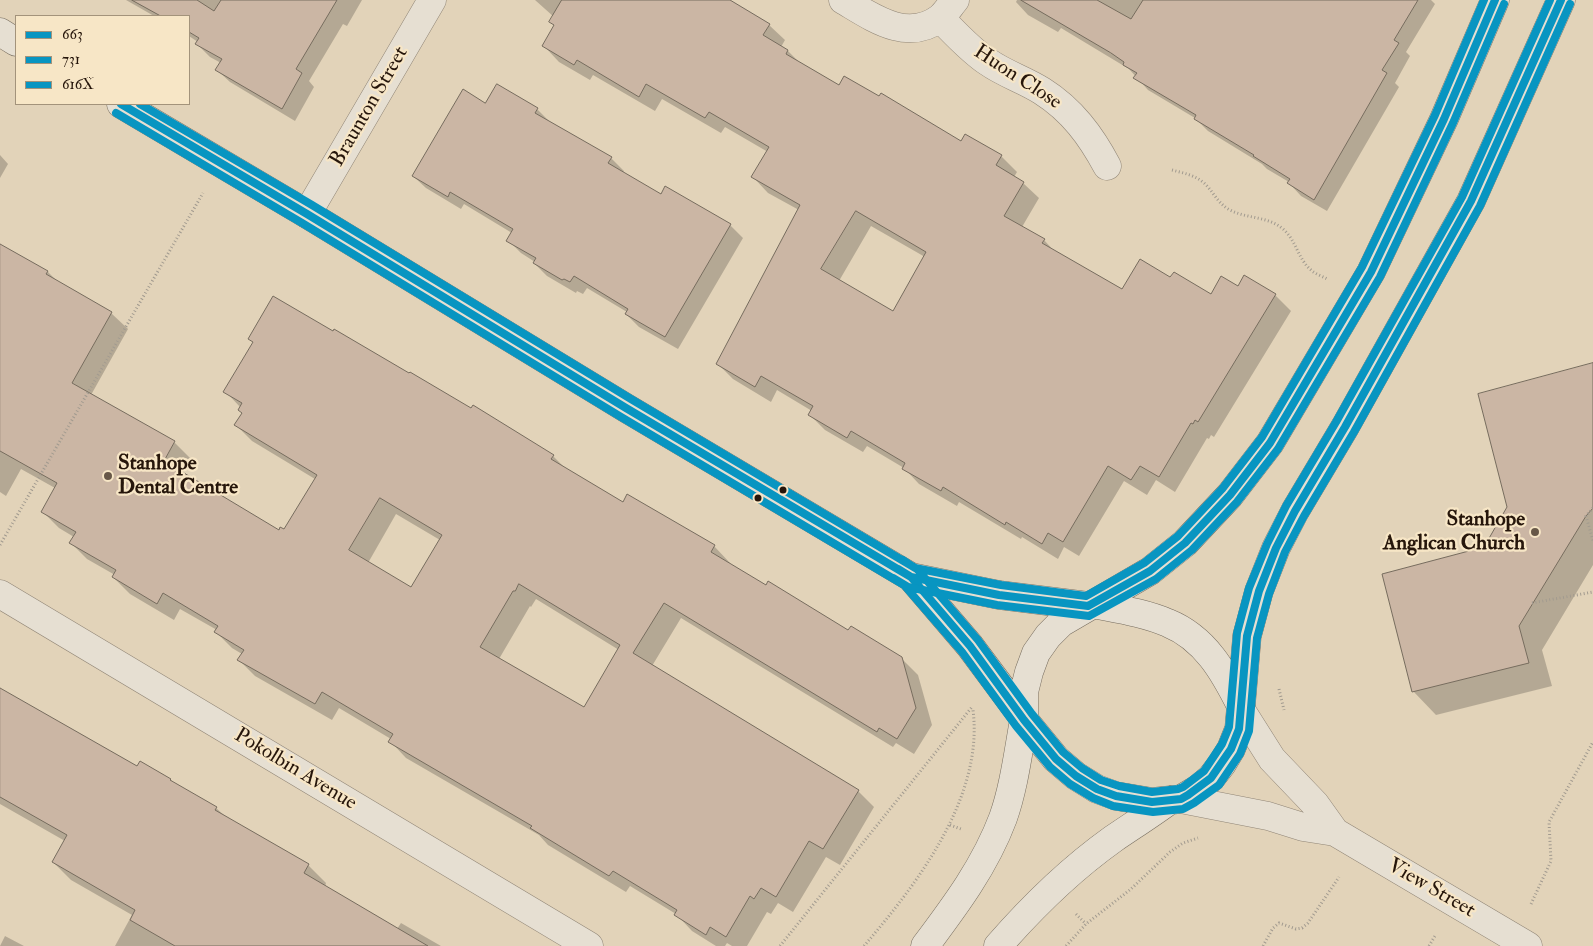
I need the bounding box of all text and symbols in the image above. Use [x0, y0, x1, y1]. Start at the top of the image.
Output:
legend [15, 15, 190, 105]
text: 663 [62, 25, 83, 44]
street label: Huon Close [968, 40, 1066, 116]
street label: Braunton Street [325, 43, 415, 171]
text: 731 [62, 50, 80, 69]
text: 616X [62, 75, 94, 94]
place label: Stanhope Dental Centre [118, 451, 238, 501]
marker: Stanhope Dental Centre [102, 470, 114, 482]
unlabelled marker [778, 485, 788, 495]
unlabelled marker [753, 493, 763, 503]
place label: Stanhope Anglican Church [1383, 507, 1525, 557]
marker: Stanhope Anglican Church [1529, 526, 1541, 538]
street label: Pokolbin Avenue [229, 724, 361, 816]
street label: View Street [1383, 854, 1479, 924]

